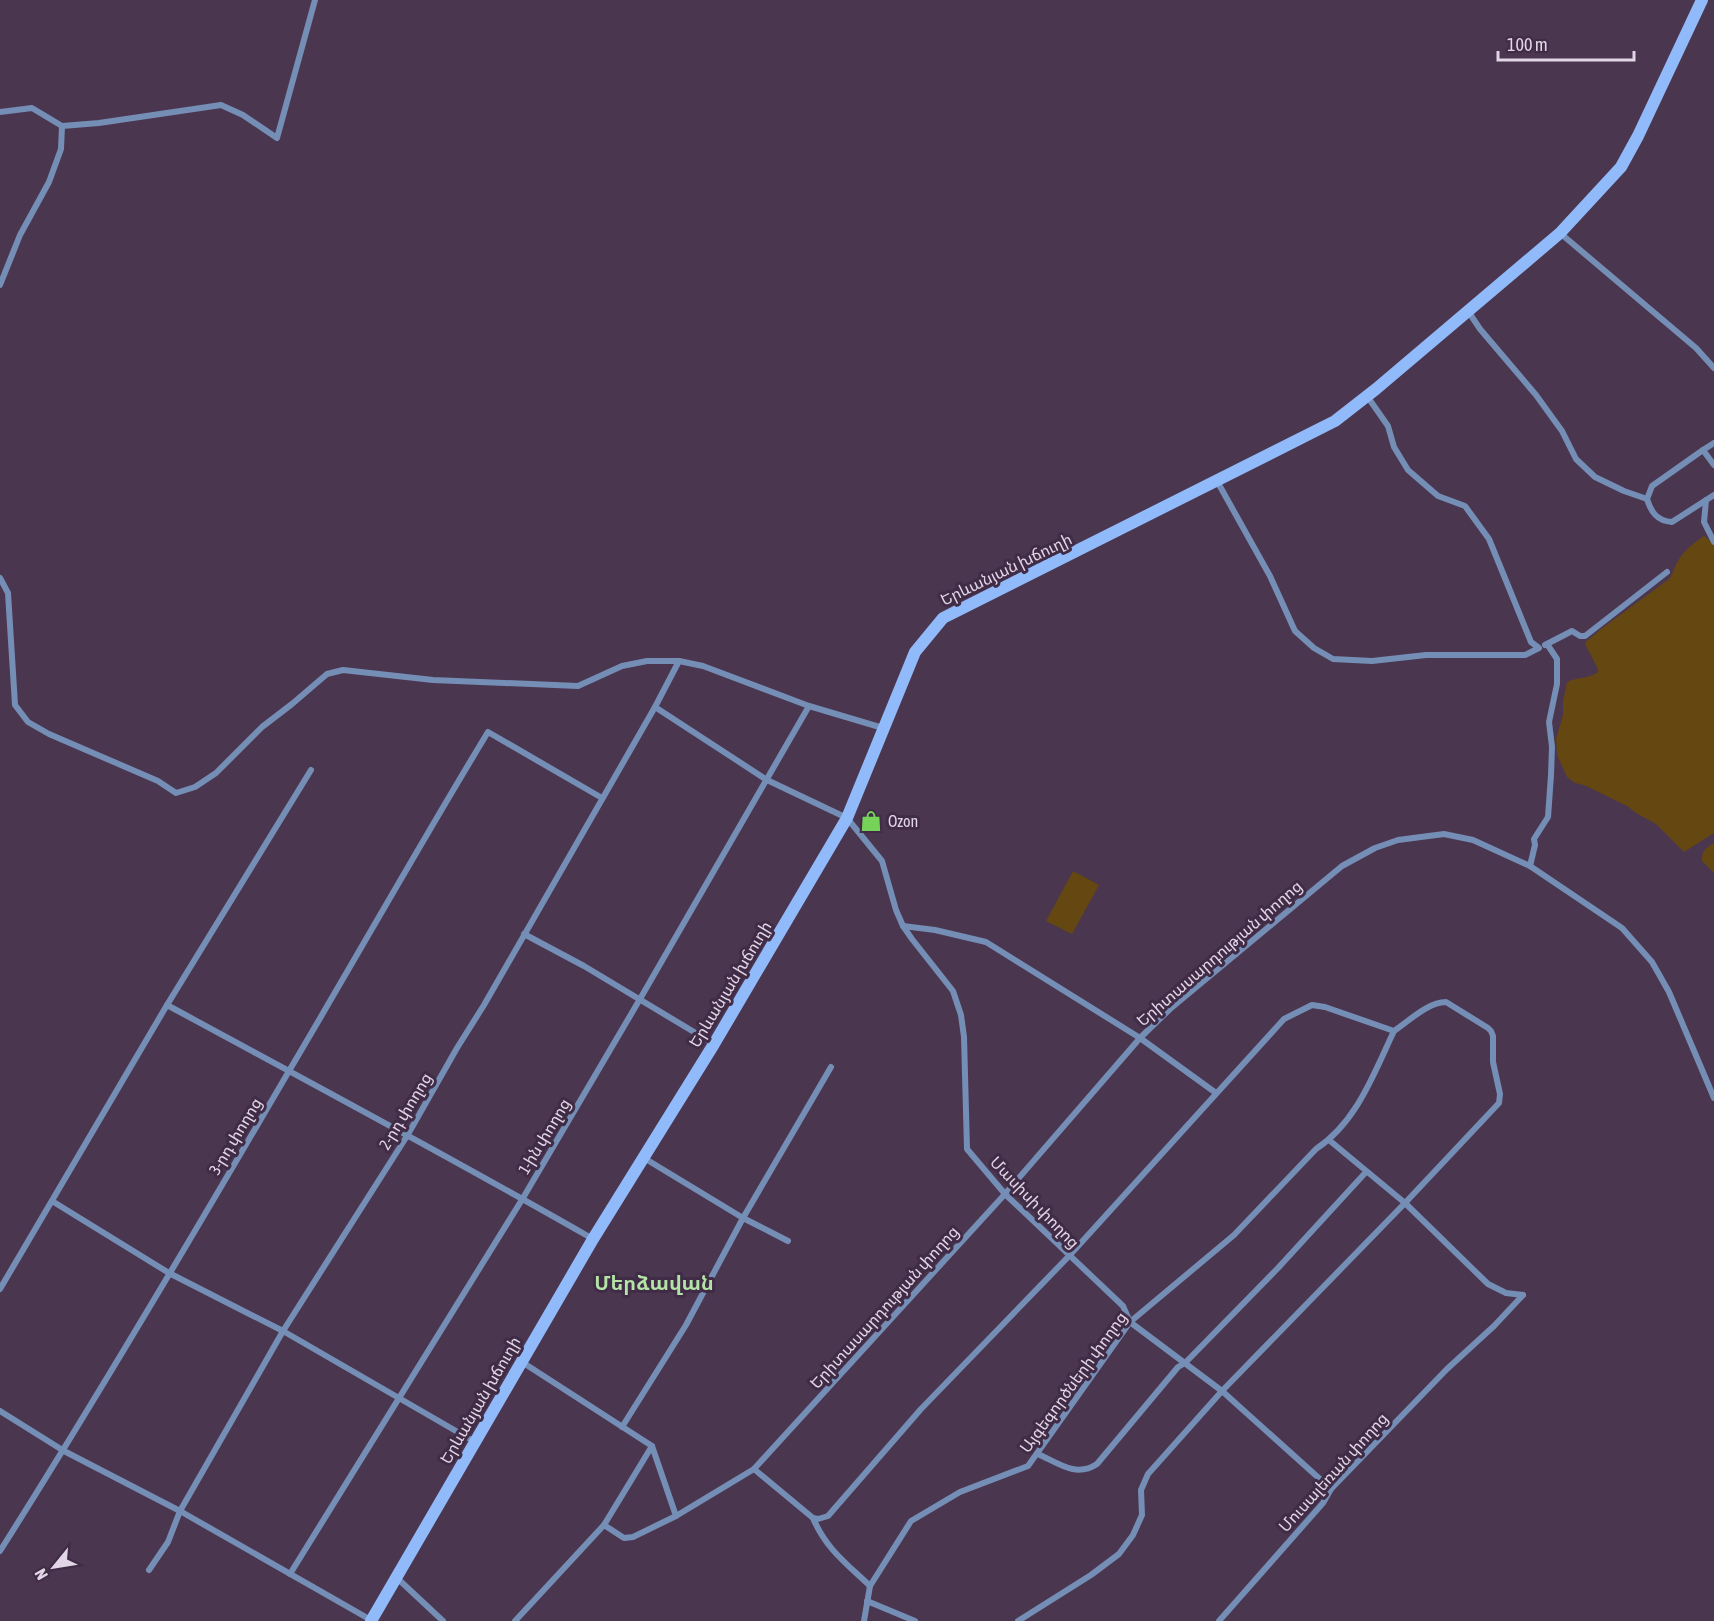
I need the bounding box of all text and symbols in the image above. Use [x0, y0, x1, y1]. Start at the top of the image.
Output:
scale bar [1498, 24, 1634, 62]
text: 100 m [1507, 34, 1548, 55]
street label: Երևանյան խճուղի [937, 529, 1075, 609]
shop icon: Ozon [859, 809, 883, 833]
place label: Ozon [888, 812, 918, 830]
street label: Երիտասարդության փողոց [1133, 876, 1306, 1030]
street label: Երևանյան խճուղի [685, 918, 776, 1051]
street label: 2-րդ փողոց [375, 1069, 436, 1153]
street label: 3-րդ փողոց [205, 1094, 266, 1178]
street label: 1-ին փողոց [514, 1095, 574, 1178]
street label: Մասիսի փողոց [986, 1152, 1083, 1252]
street label: Երիտասարդության փողոց [806, 1222, 963, 1393]
district label: Մերձավան [594, 1271, 714, 1295]
street label: Այգեգործների փողոց [1016, 1308, 1131, 1456]
street label: Երևանյան խճուղի [436, 1333, 525, 1467]
street label: Մուսալեռան փողոց [1275, 1409, 1392, 1536]
north arrow [24, 1537, 84, 1597]
text: N [31, 1566, 51, 1583]

